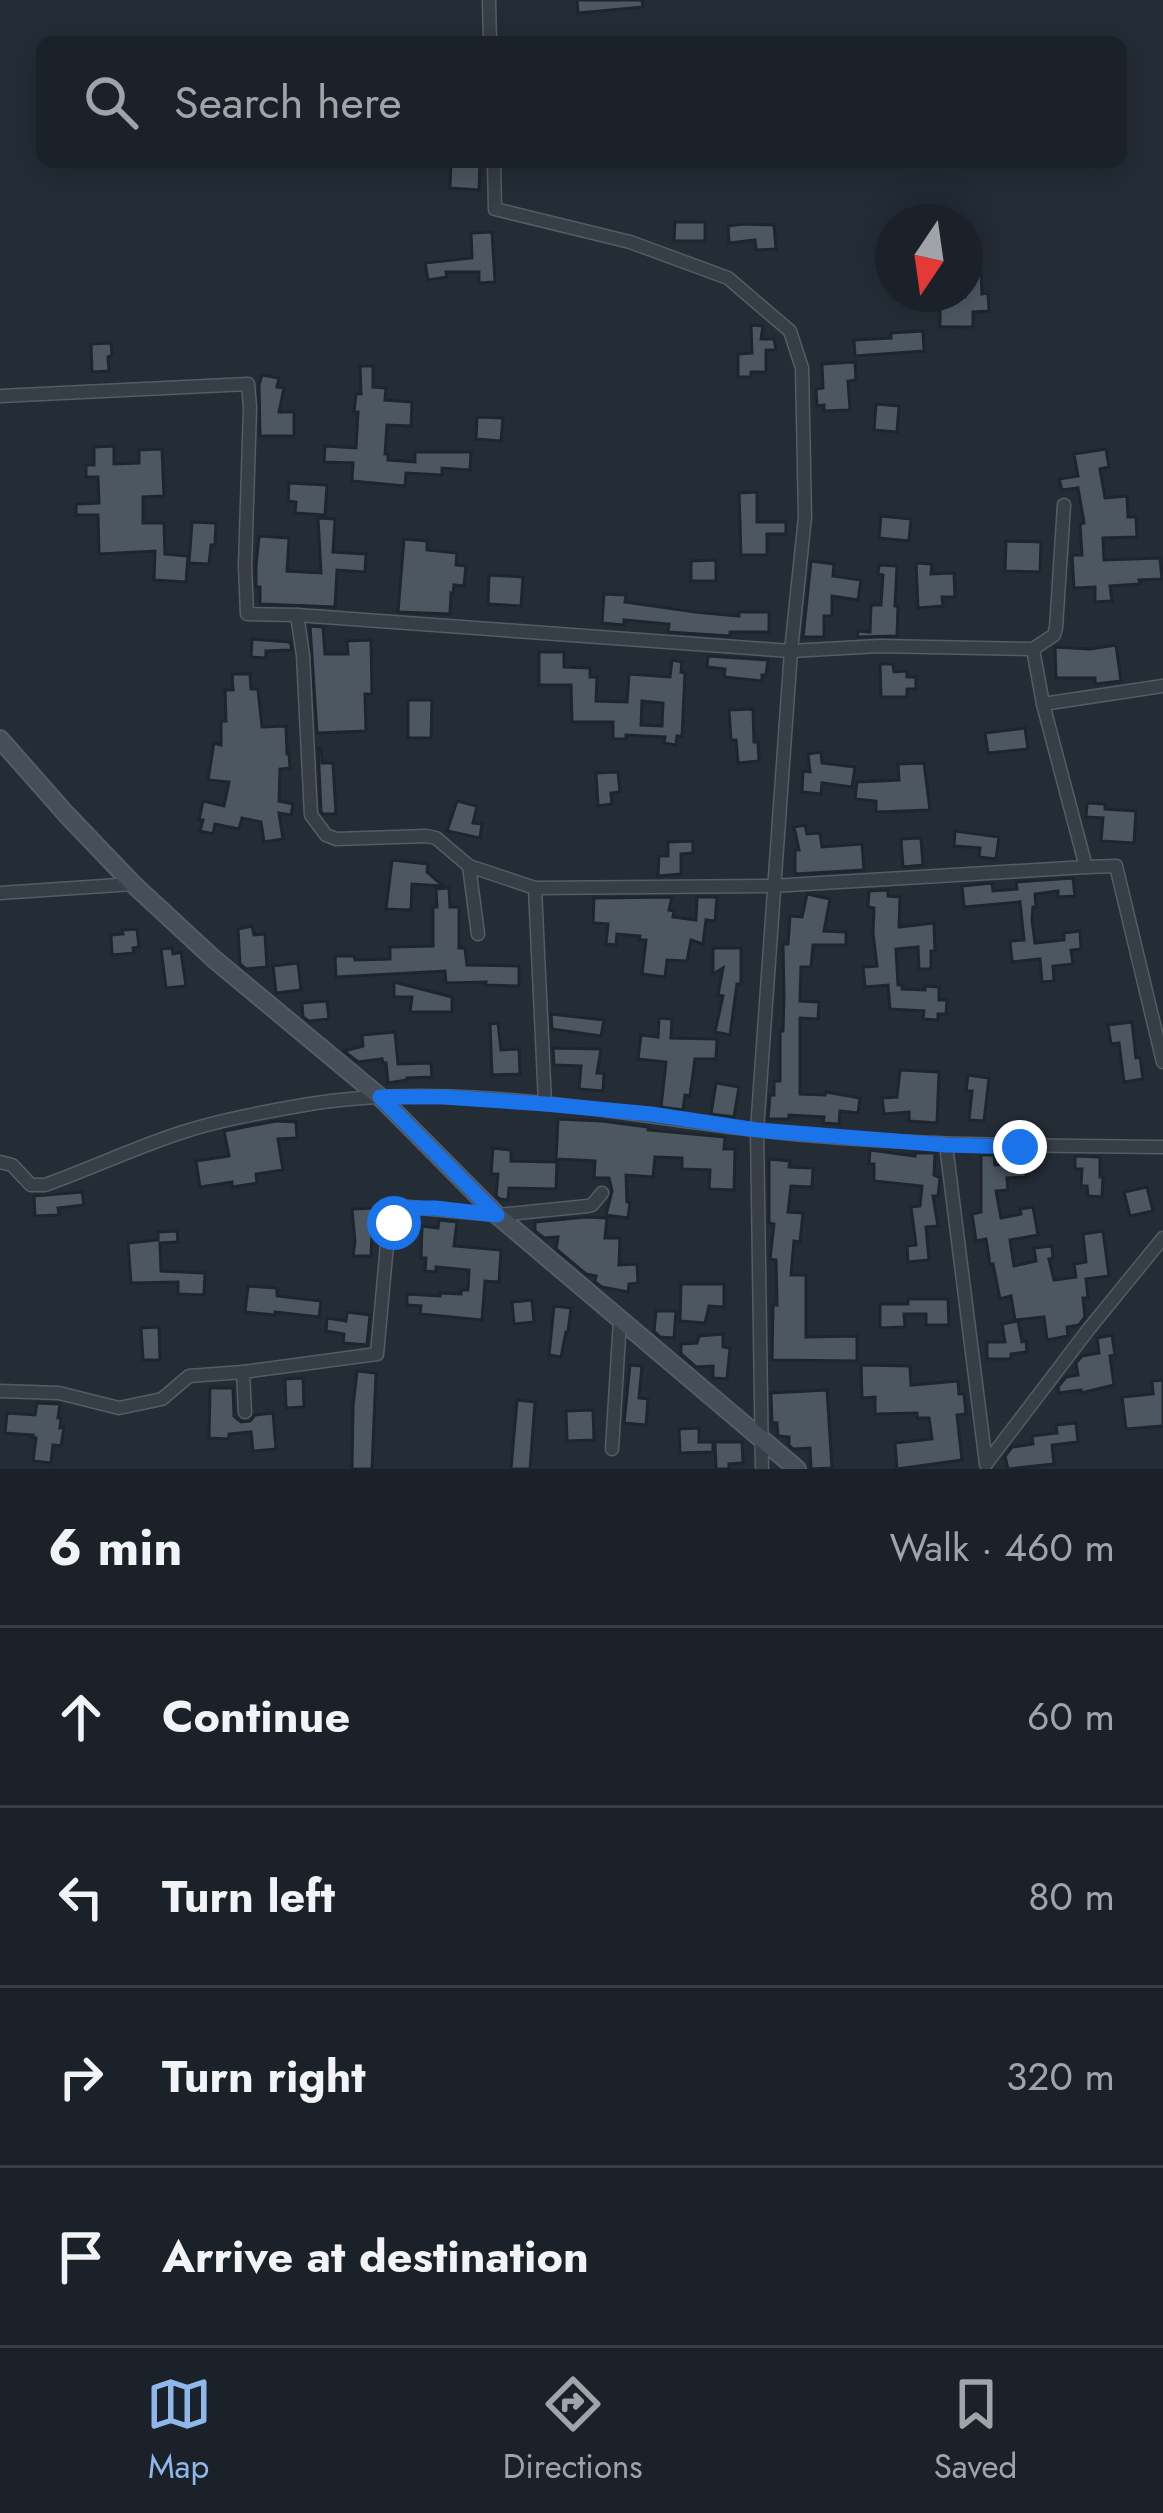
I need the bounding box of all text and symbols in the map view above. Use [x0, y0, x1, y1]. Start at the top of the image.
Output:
search box [36, 36, 1127, 168]
icon: search [78, 69, 144, 135]
text: Search here [174, 70, 402, 135]
north arrow [875, 204, 983, 312]
route end [993, 1120, 1047, 1174]
route start [367, 1196, 421, 1250]
text: 6 min [48, 1510, 183, 1584]
text: Walk · 460 m [890, 1519, 1115, 1576]
icon: ahead [48, 1684, 114, 1750]
text: Continue [162, 1684, 350, 1749]
text: 60 m [1027, 1688, 1115, 1745]
icon: left [48, 1864, 114, 1930]
text: Turn left [162, 1864, 335, 1929]
text: 80 m [1028, 1868, 1115, 1925]
icon: right [48, 2044, 114, 2110]
text: Turn right [162, 2044, 366, 2109]
text: 320 m [1006, 2048, 1115, 2105]
icon: arrive [48, 2224, 114, 2290]
text: Arrive at destination [162, 2224, 589, 2289]
tab: Map [146, 2371, 212, 2490]
tab: Directions [503, 2371, 643, 2490]
tab: Saved [934, 2371, 1017, 2490]

